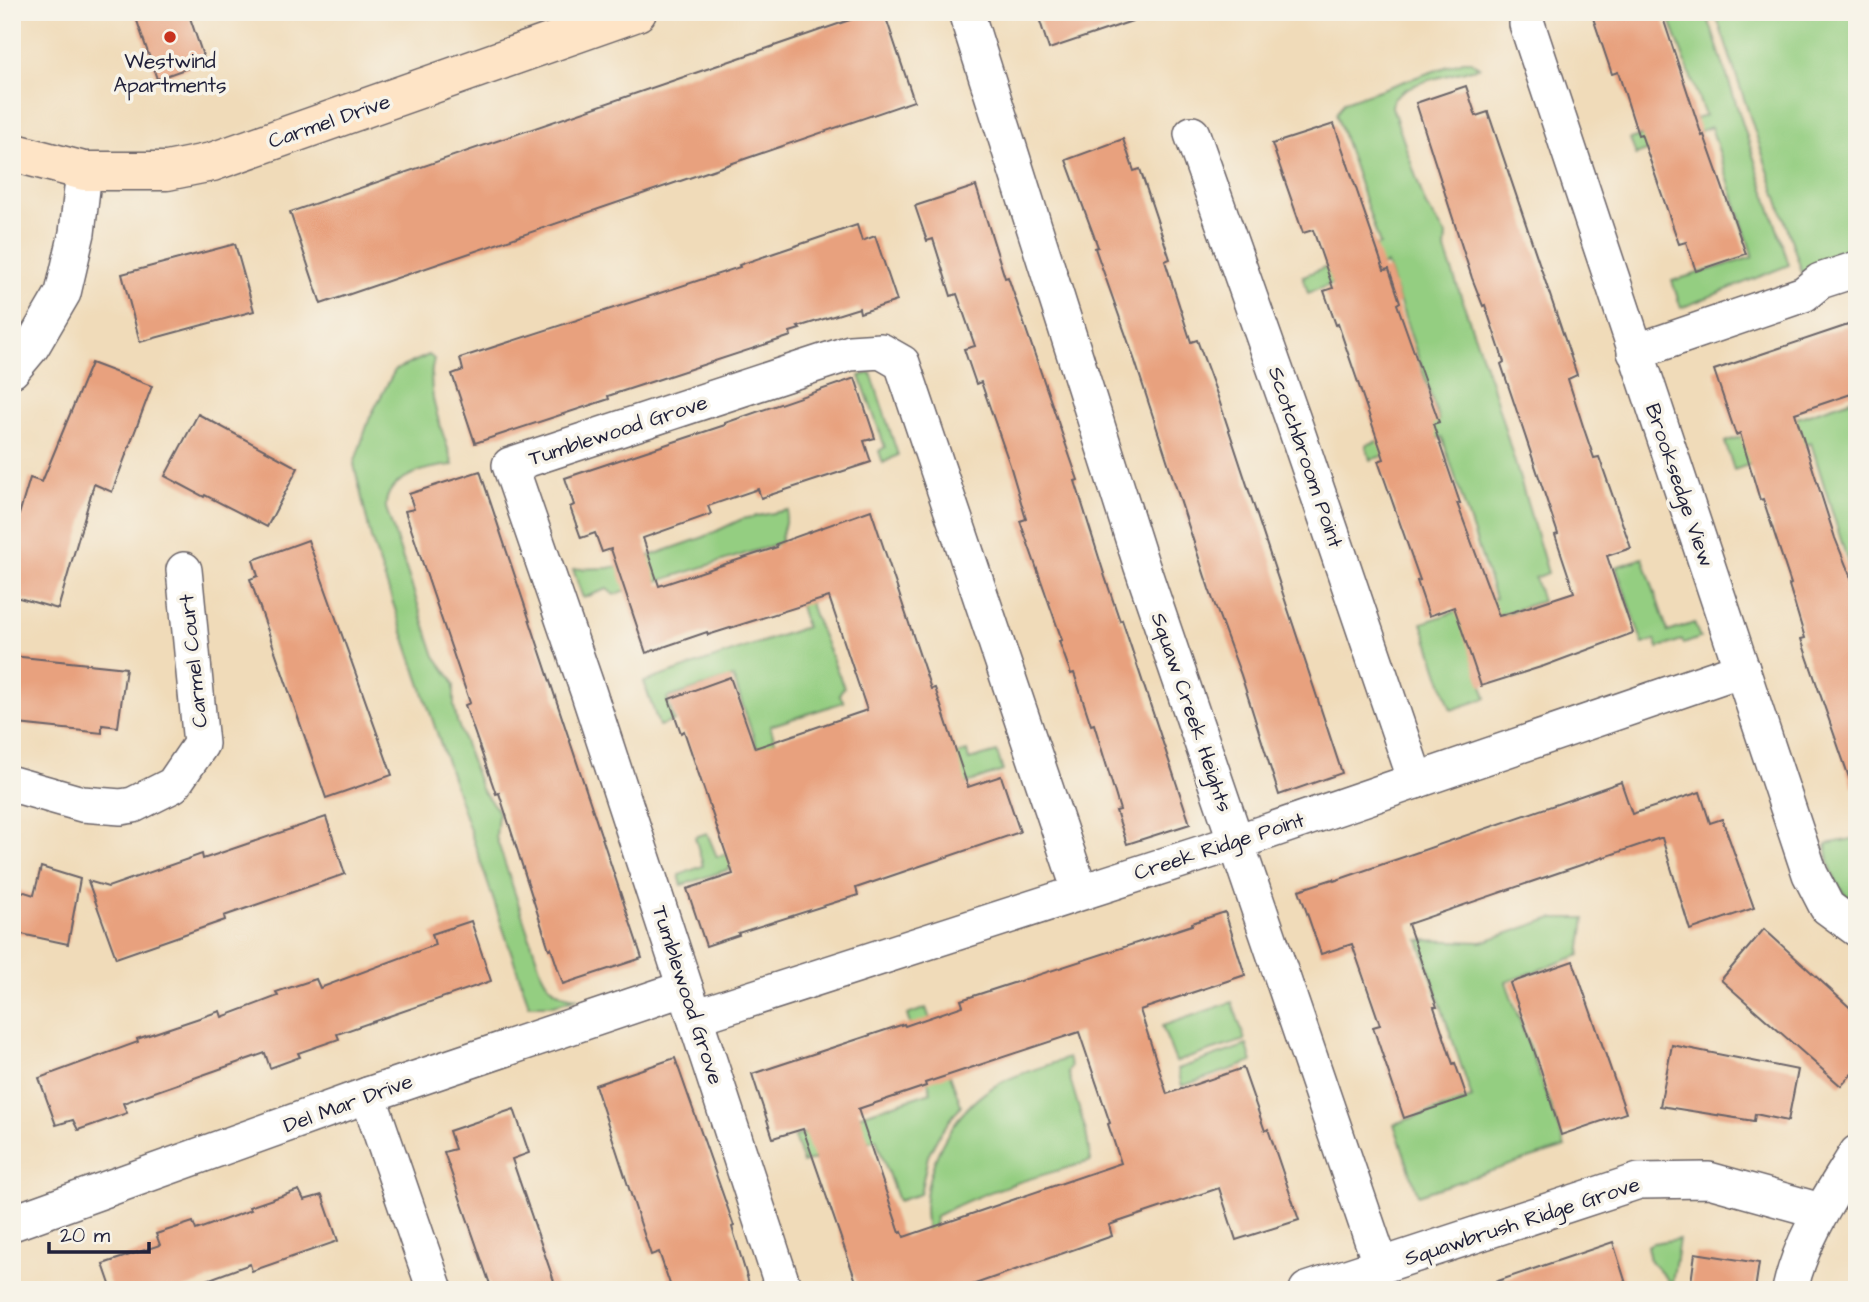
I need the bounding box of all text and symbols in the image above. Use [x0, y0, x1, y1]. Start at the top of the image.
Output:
marker: Westwind Apartments [162, 29, 178, 45]
place label: Westwind Apartments [113, 47, 227, 101]
street label: Carmel Drive [264, 87, 394, 156]
street label: Scotchbroom Point [1261, 363, 1350, 552]
street label: Tumblewood Grove [525, 388, 711, 473]
street label: Brooksedge View [1636, 400, 1721, 571]
street label: Carmel Court [172, 592, 215, 729]
street label: Squaw Creek Heights [1142, 609, 1239, 816]
street label: Creek Ridge Point [1130, 805, 1309, 890]
street label: Tumblewood Grove [645, 902, 730, 1088]
street label: Del Mar Drive [280, 1067, 417, 1140]
street label: Squawbrush Ridge Grove [1401, 1170, 1644, 1275]
scale bar [49, 1211, 149, 1255]
text: 20 m [60, 1221, 111, 1250]

